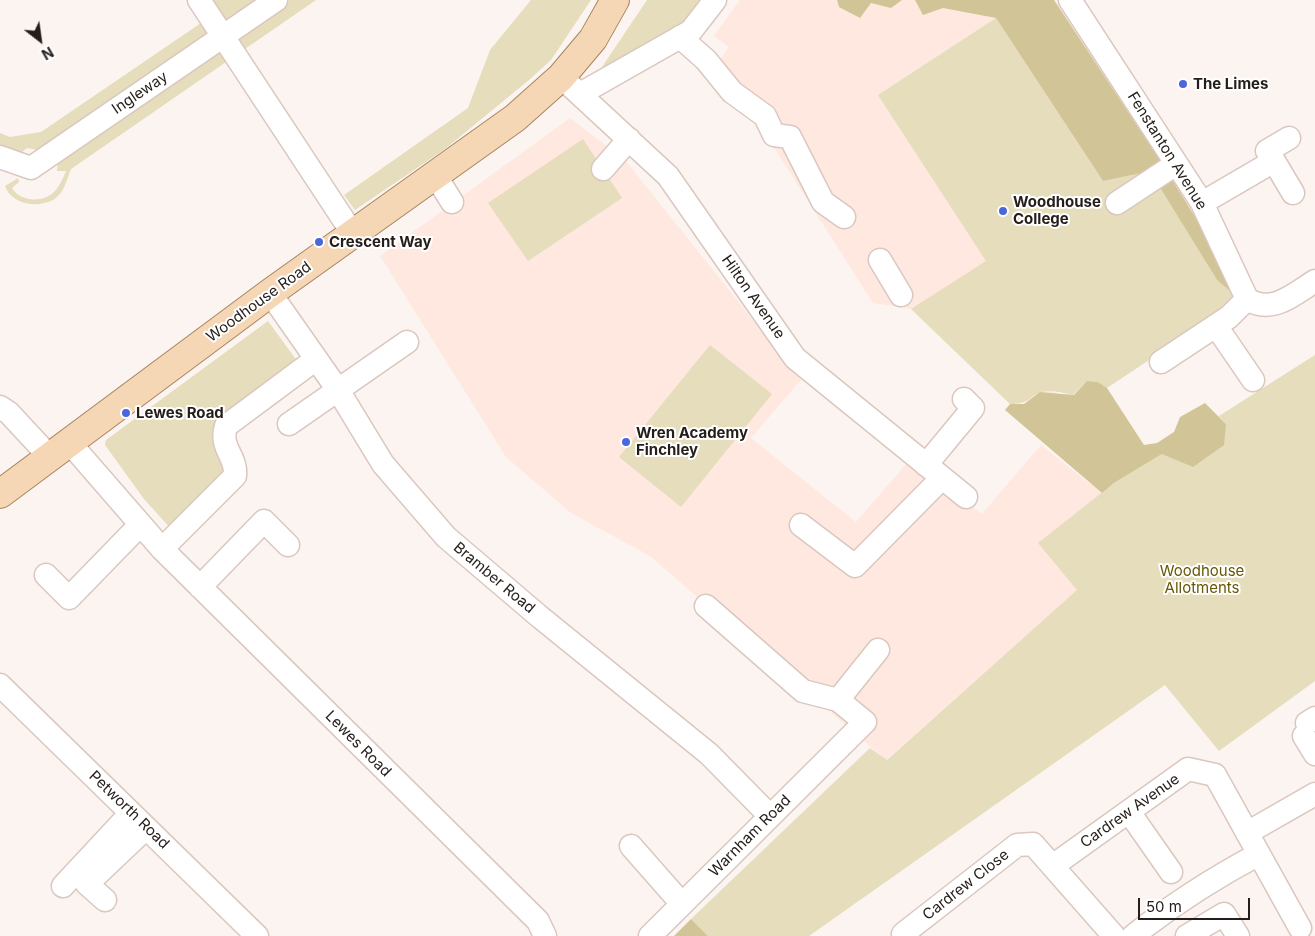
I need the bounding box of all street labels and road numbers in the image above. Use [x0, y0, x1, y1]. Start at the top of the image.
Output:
street label: Ingleway [109, 68, 171, 118]
street label: Fenstanton Avenue [1123, 89, 1211, 213]
street label: Hilton Avenue [717, 252, 789, 342]
street label: Woodhouse Road [203, 258, 315, 346]
street label: Bramber Road [450, 539, 538, 617]
street label: Lewes Road [321, 707, 395, 781]
street label: Petworth Road [85, 767, 173, 853]
street label: Cardrew Avenue [1077, 770, 1183, 852]
street label: Warnham Road [705, 791, 795, 881]
street label: Cardrew Close [919, 846, 1013, 924]

